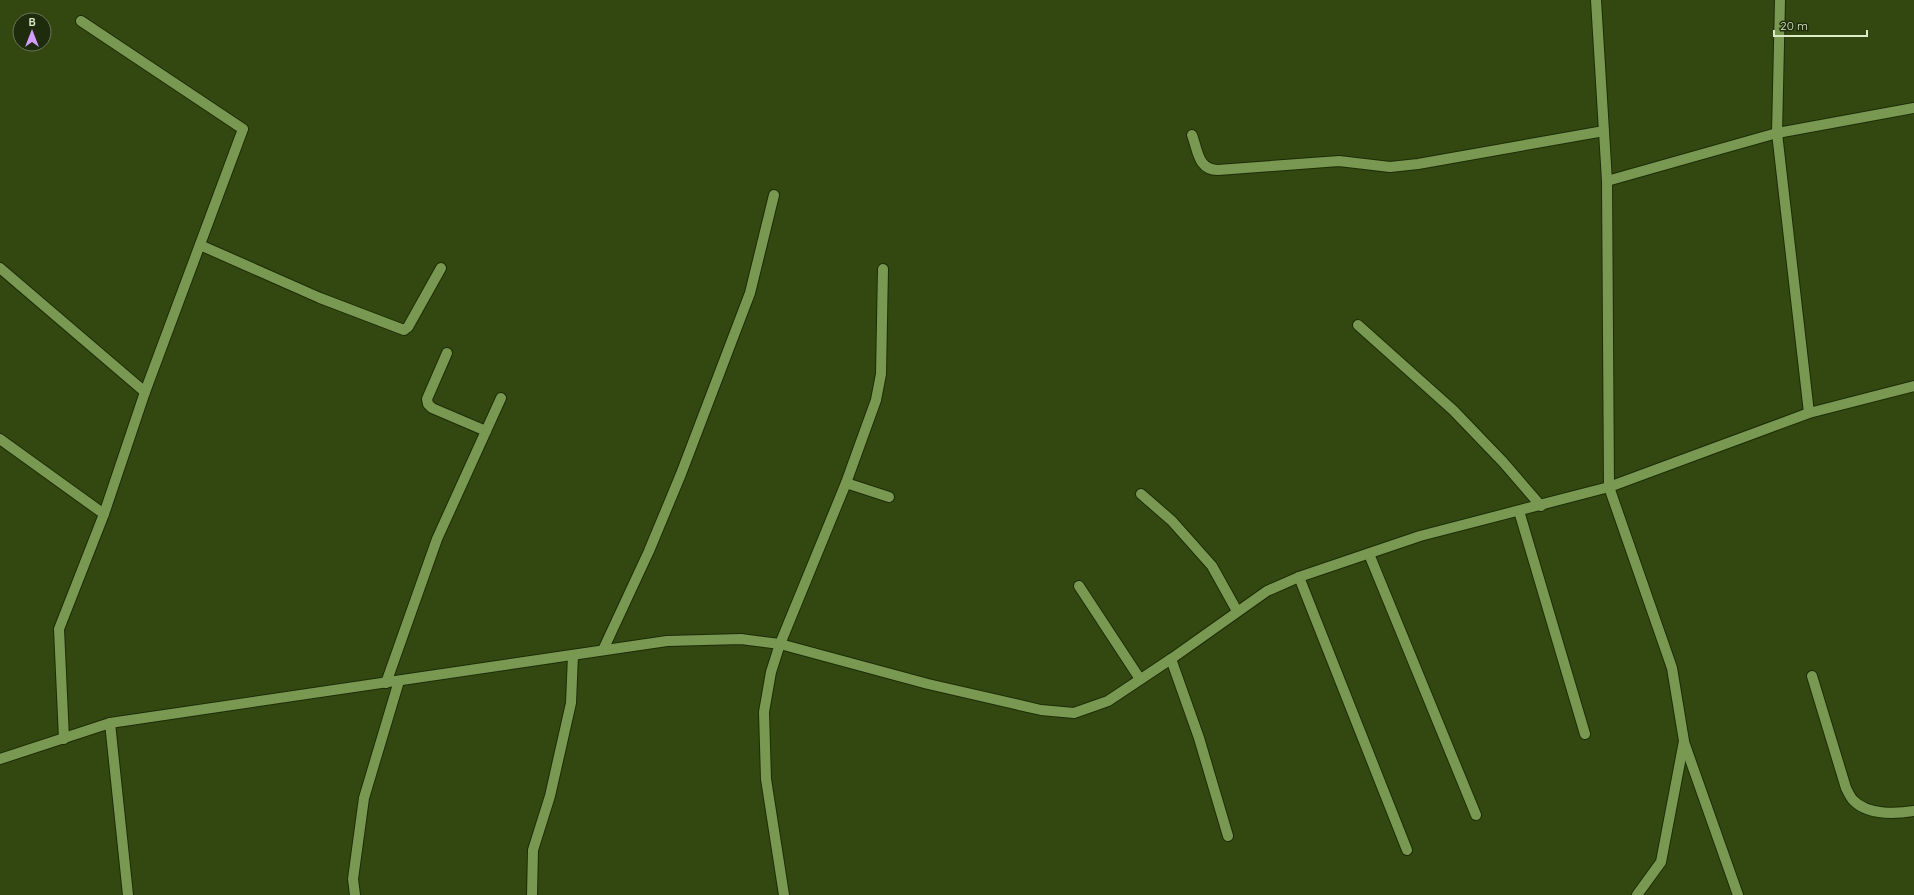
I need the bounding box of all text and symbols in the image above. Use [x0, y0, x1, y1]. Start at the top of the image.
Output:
north arrow [12, 12, 52, 52]
scale bar [1774, 12, 1867, 38]
text: B [28, 15, 36, 29]
text: 20 m [1780, 18, 1808, 33]

